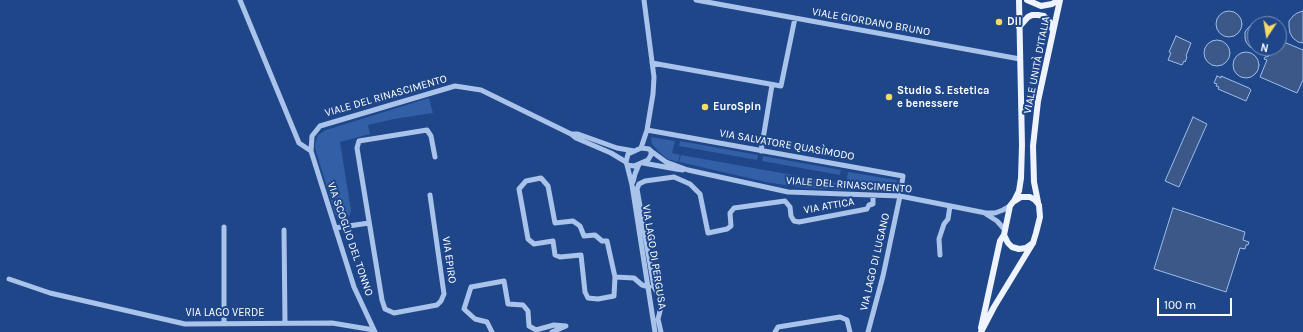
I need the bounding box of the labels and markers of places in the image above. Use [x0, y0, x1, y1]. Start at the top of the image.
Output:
place label: Dil [1007, 15, 1022, 29]
marker: Dil [994, 17, 1004, 27]
place label: Studio S. Estetica e benessere [897, 84, 989, 110]
marker: Studio S. Estetica e benessere [884, 92, 894, 102]
place label: EuroSpin [713, 100, 761, 114]
marker: EuroSpin [700, 102, 710, 112]

